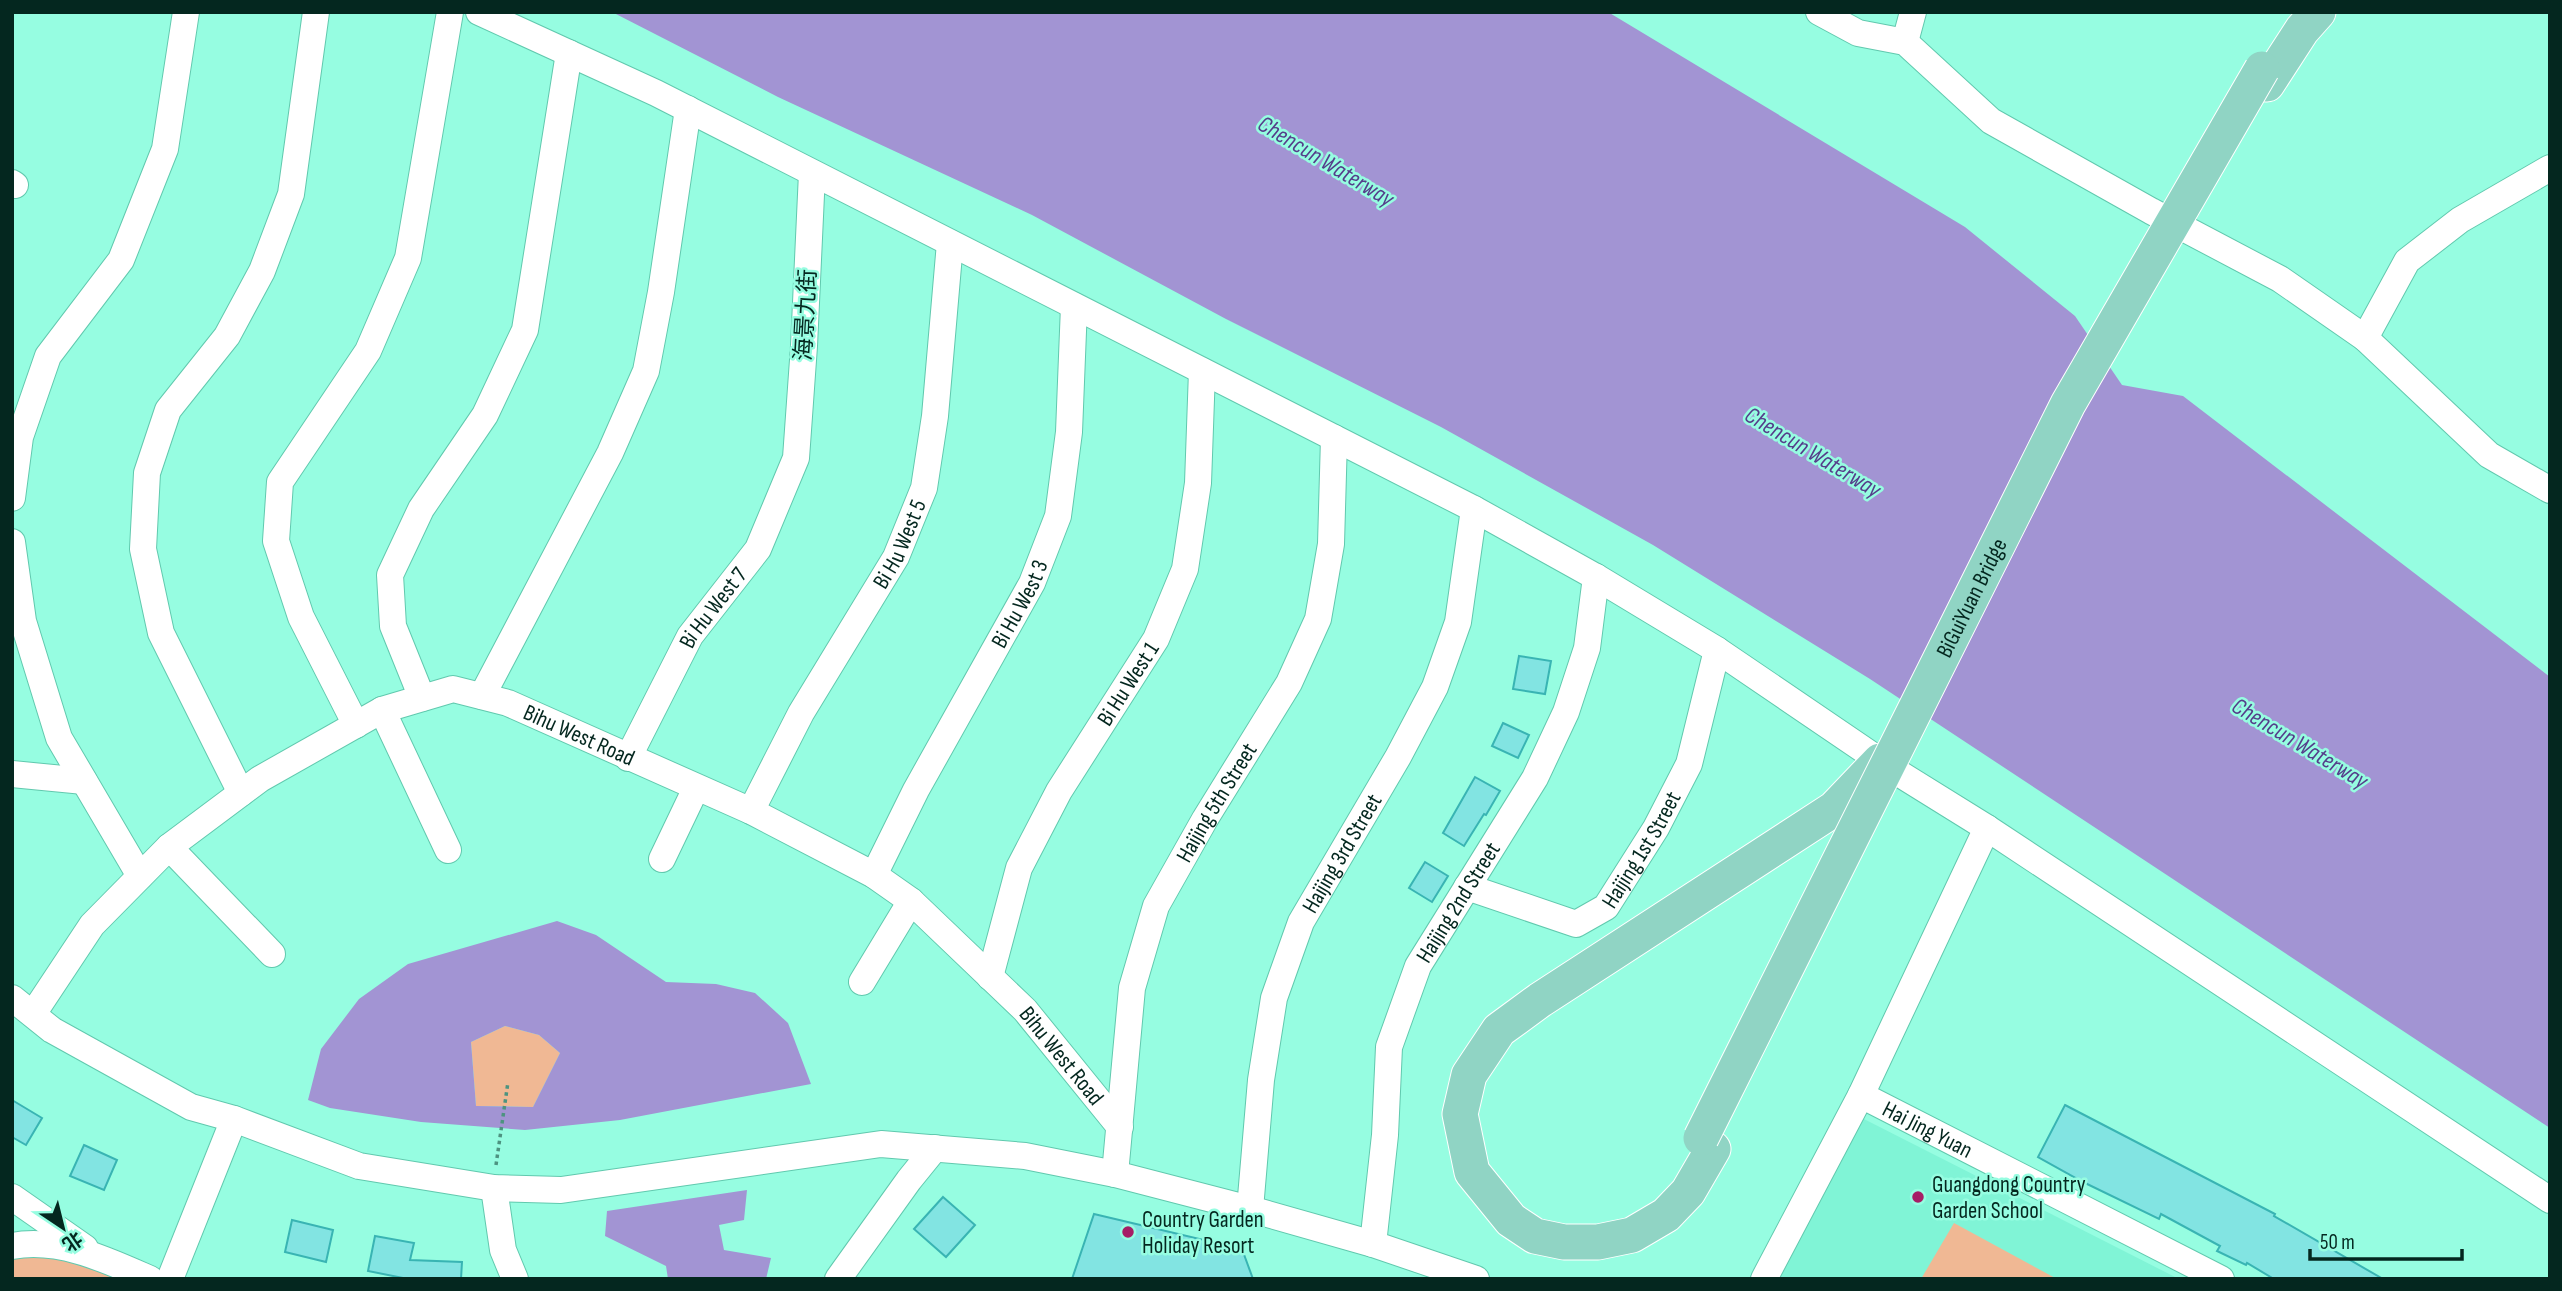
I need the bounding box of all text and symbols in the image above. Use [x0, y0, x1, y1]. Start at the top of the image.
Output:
water label: Chencun Waterway [1252, 109, 1400, 214]
street label: 海景九街 [790, 268, 822, 362]
water label: Chencun Waterway [1739, 400, 1887, 505]
street label: Bi Hu West 5 [867, 496, 933, 594]
street label: BiGuiYuan Bridge [1930, 534, 2014, 662]
street label: Bi Hu West 3 [986, 556, 1055, 653]
street label: Bi Hu West 7 [673, 562, 753, 653]
street label: Bi Hu West 1 [1091, 637, 1165, 731]
water label: Chencun Waterway [2226, 691, 2374, 796]
street label: Bihu West Road [519, 699, 639, 773]
street label: Haijing 5th Street [1171, 738, 1264, 867]
street label: Haijing 1st Street [1596, 787, 1688, 914]
street label: Haijing 3rd Street [1296, 789, 1388, 918]
street label: Haijing 2nd Street [1410, 837, 1507, 968]
street label: Bihu West Road [1013, 1001, 1109, 1111]
street label: Hai Jing Yuan [1878, 1095, 1977, 1165]
place label: Guangdong Country Garden School [1932, 1171, 2086, 1225]
marker: Guangdong Country Garden School [1910, 1189, 1926, 1205]
north arrow [28, 1193, 98, 1263]
place label: Country Garden Holiday Resort [1142, 1206, 1264, 1260]
scale bar [2310, 1218, 2462, 1262]
marker: Country Garden Holiday Resort [1120, 1224, 1136, 1240]
text: 北 [58, 1226, 86, 1256]
text: 50 m [2320, 1230, 2355, 1255]

